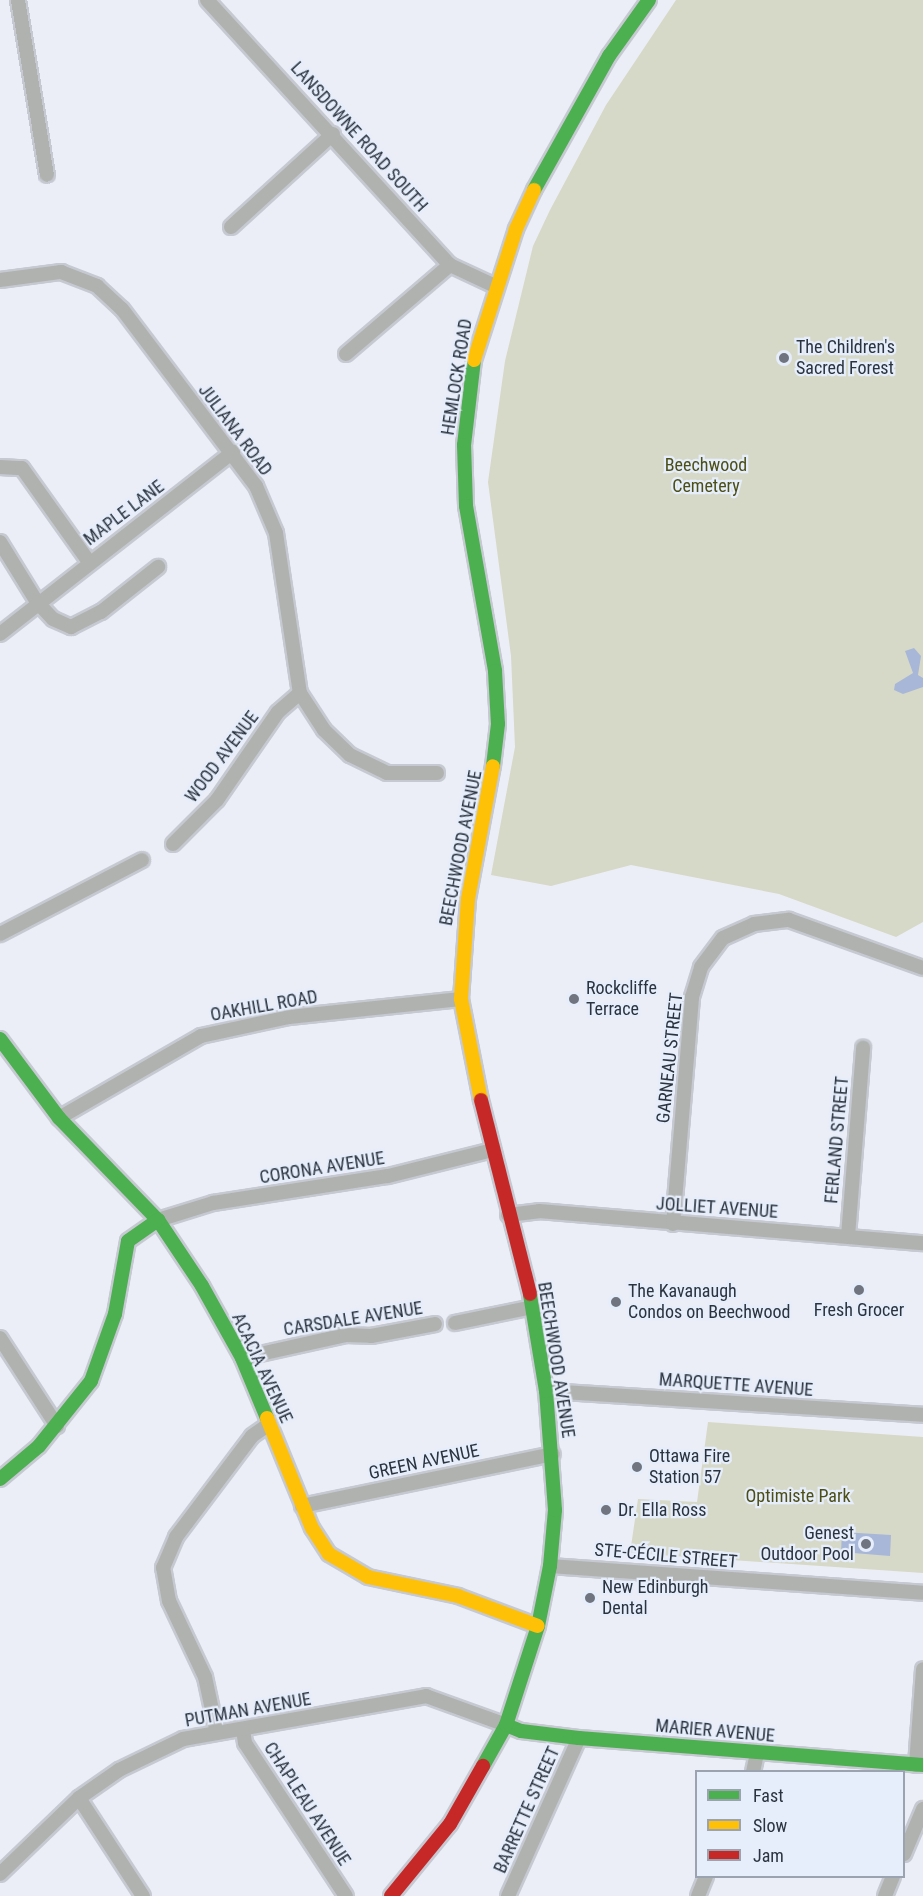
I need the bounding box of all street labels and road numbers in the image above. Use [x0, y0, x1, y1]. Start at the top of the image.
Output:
street label: LANSDOWNE ROAD SOUTH [286, 58, 432, 216]
street label: HEMLOCK ROAD [437, 317, 477, 437]
street label: JULIANA ROAD [194, 380, 276, 480]
street label: MAPLE LANE [80, 476, 168, 550]
street label: WOOD AVENUE [181, 707, 263, 807]
street label: BEECHWOOD AVENUE [435, 769, 487, 927]
street label: OAKHILL ROAD [209, 986, 319, 1026]
street label: GARNEAU STREET [652, 992, 688, 1124]
street label: FERLAND STREET [821, 1076, 853, 1204]
street label: CORONA AVENUE [258, 1147, 386, 1189]
street label: JOLLIET AVENUE [655, 1193, 779, 1223]
street label: BEECHWOOD AVENUE [533, 1280, 579, 1440]
street label: CARSDALE AVENUE [282, 1297, 424, 1341]
street label: ACACIA AVENUE [227, 1310, 297, 1426]
street label: MARQUETTE AVENUE [658, 1369, 814, 1401]
street label: GREEN AVENUE [367, 1440, 481, 1484]
street label: STE-CÉCILE STREET [594, 1539, 738, 1573]
street label: PUTMAN AVENUE [183, 1688, 313, 1732]
street label: MARIER AVENUE [654, 1715, 776, 1747]
street label: CHAPLEAU AVENUE [259, 1738, 355, 1870]
street label: BARRETTE STREET [489, 1743, 565, 1877]

